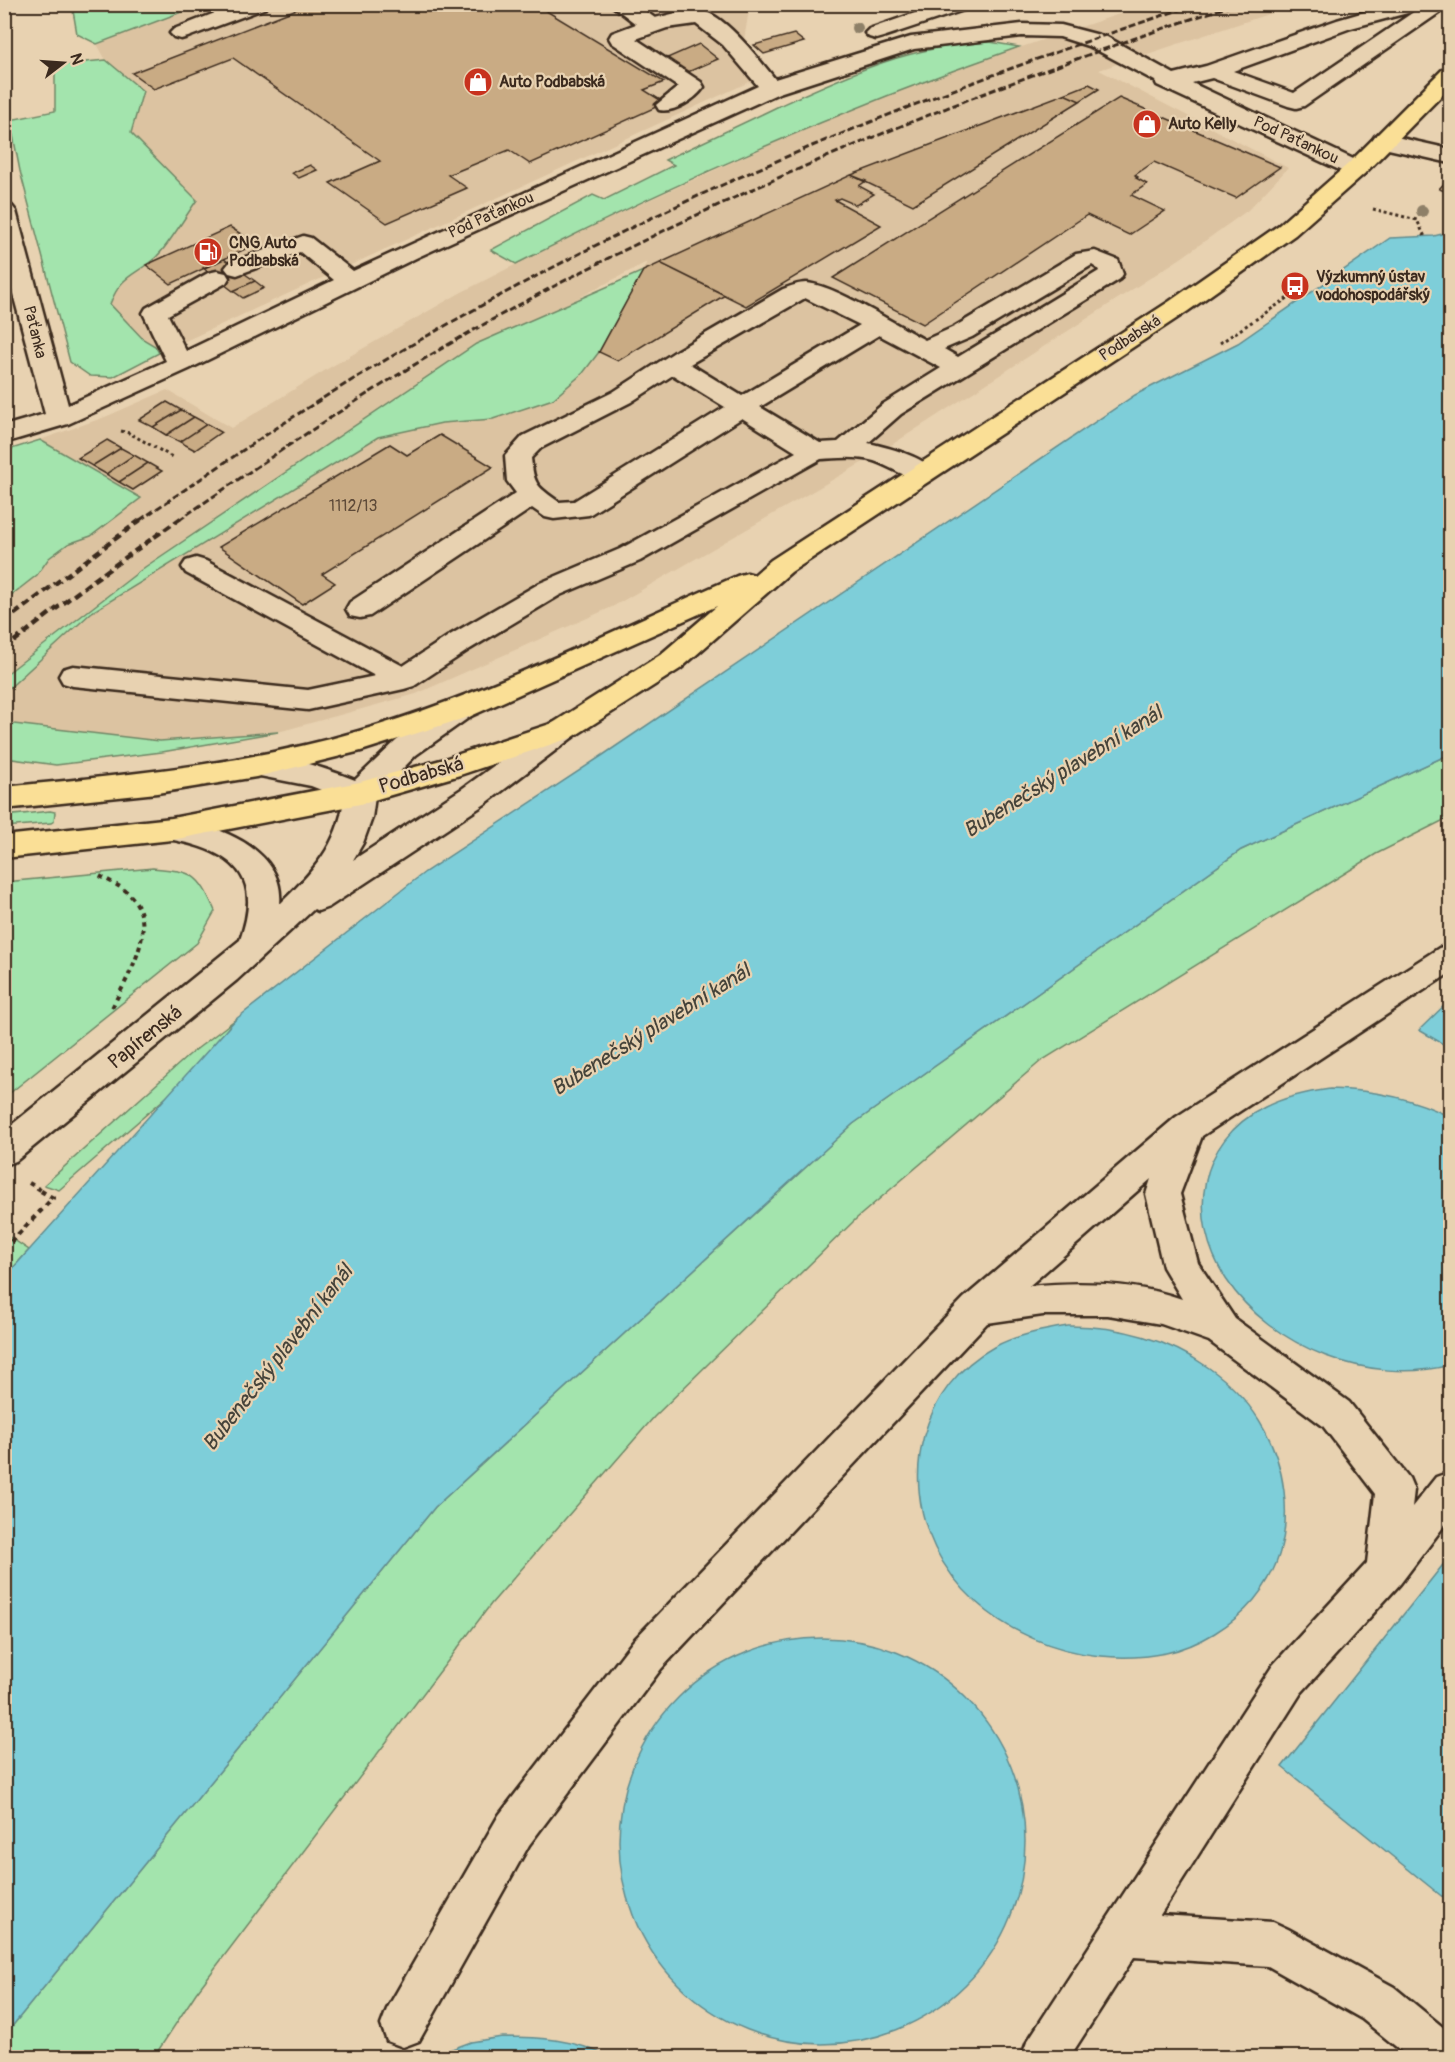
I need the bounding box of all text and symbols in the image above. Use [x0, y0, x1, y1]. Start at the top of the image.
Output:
north arrow [33, 33, 93, 93]
text: N [65, 51, 88, 67]
shop icon: Auto Podbabská [462, 66, 494, 98]
place label: Auto Podbabská [499, 72, 606, 92]
shop icon: Auto Kelly [1131, 108, 1163, 140]
street label: Pod Paťankou [1250, 112, 1342, 168]
place label: Auto Kelly [1168, 114, 1236, 134]
street label: Pod Paťankou [445, 187, 537, 243]
place label: CNG Auto Podbabská [229, 233, 299, 271]
fuel station icon: CNG Auto Podbabská [192, 236, 224, 268]
place label: Výzkumný ústav vodohospodářský [1315, 267, 1430, 305]
bus stop icon: Výzkumný ústav vodohospodářský [1279, 270, 1311, 302]
street label: Paťanka [19, 303, 51, 361]
street label: Podbabská [1095, 311, 1165, 365]
house number: 1112/13 [329, 496, 377, 516]
water label: Bubenečský plavební kanál [959, 699, 1169, 844]
street label: Podbabská [376, 751, 466, 799]
water label: Bubenečský plavební kanál [547, 957, 757, 1102]
street label: Papírenská [103, 999, 187, 1075]
water label: Bubenečský plavební kanál [197, 1258, 360, 1457]

